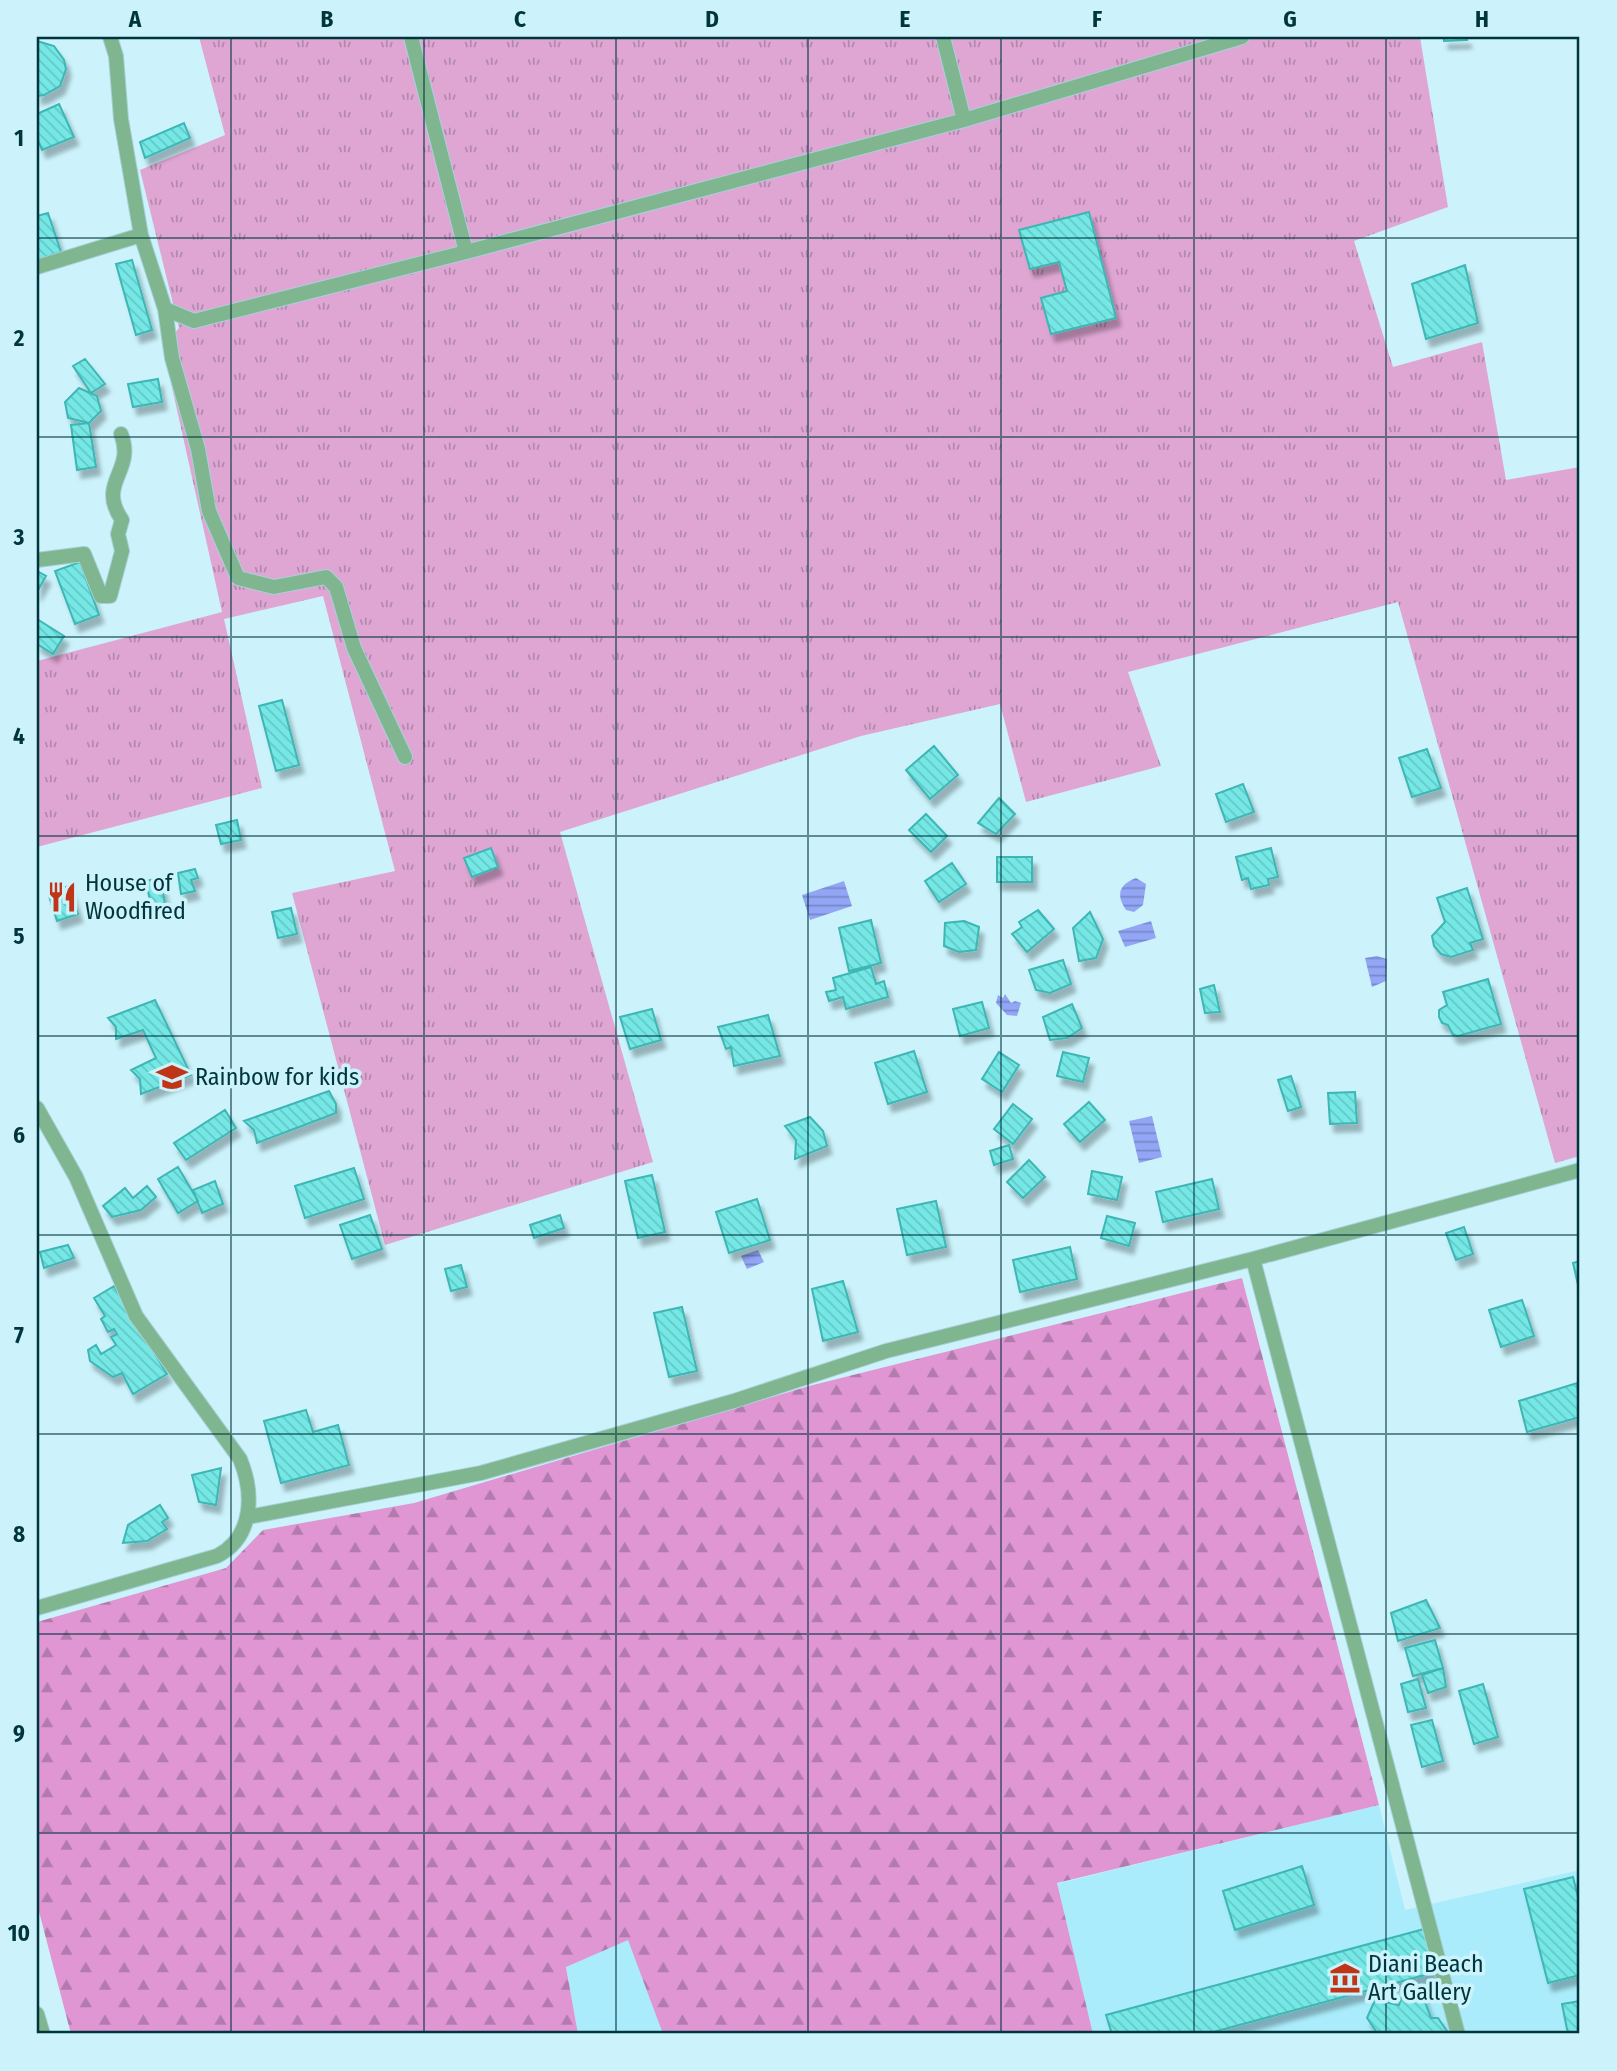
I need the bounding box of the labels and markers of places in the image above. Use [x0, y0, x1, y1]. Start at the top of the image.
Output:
place label: House of Woodfired [85, 869, 186, 925]
restaurant icon: House of Woodfired [45, 880, 79, 914]
school or university icon: Rainbow for kids [155, 1060, 189, 1094]
place label: Rainbow for kids [195, 1063, 359, 1091]
place label: Diani Beach Art Gallery [1368, 1950, 1484, 2006]
museum icon: Diani Beach Art Gallery [1328, 1961, 1362, 1995]

